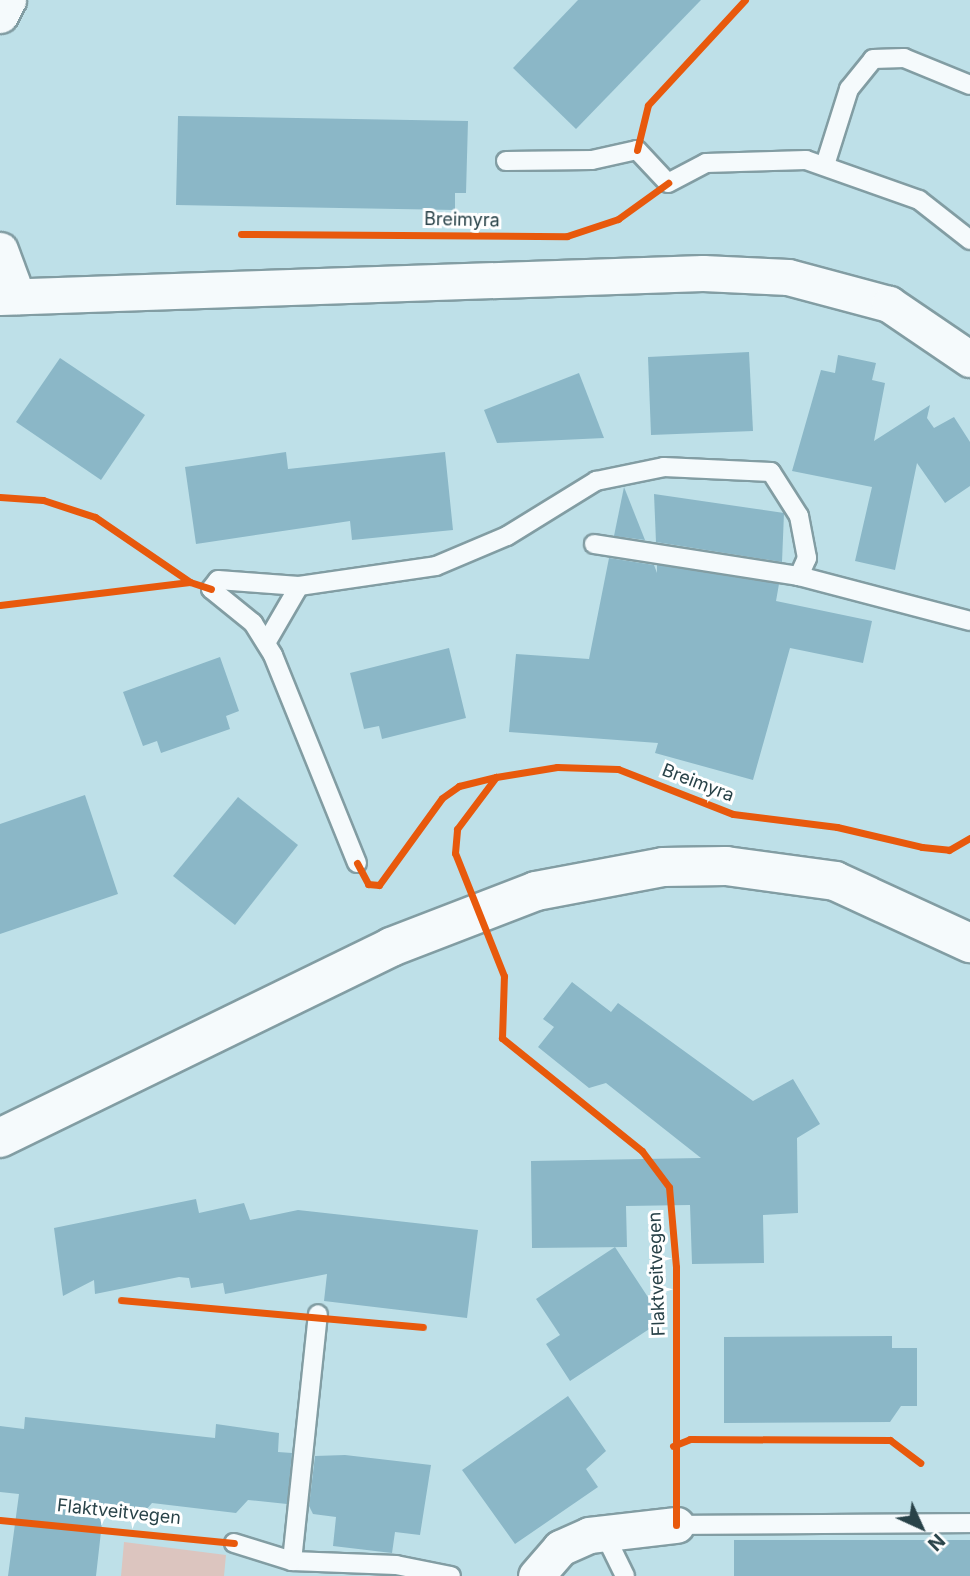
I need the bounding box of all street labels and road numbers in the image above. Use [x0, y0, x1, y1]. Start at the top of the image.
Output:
street label: Breimyra [424, 209, 500, 231]
street label: Breimyra [659, 759, 737, 807]
street label: Flaktveitvegen [644, 1211, 670, 1337]
street label: Flaktveitvegen [56, 1495, 182, 1529]

